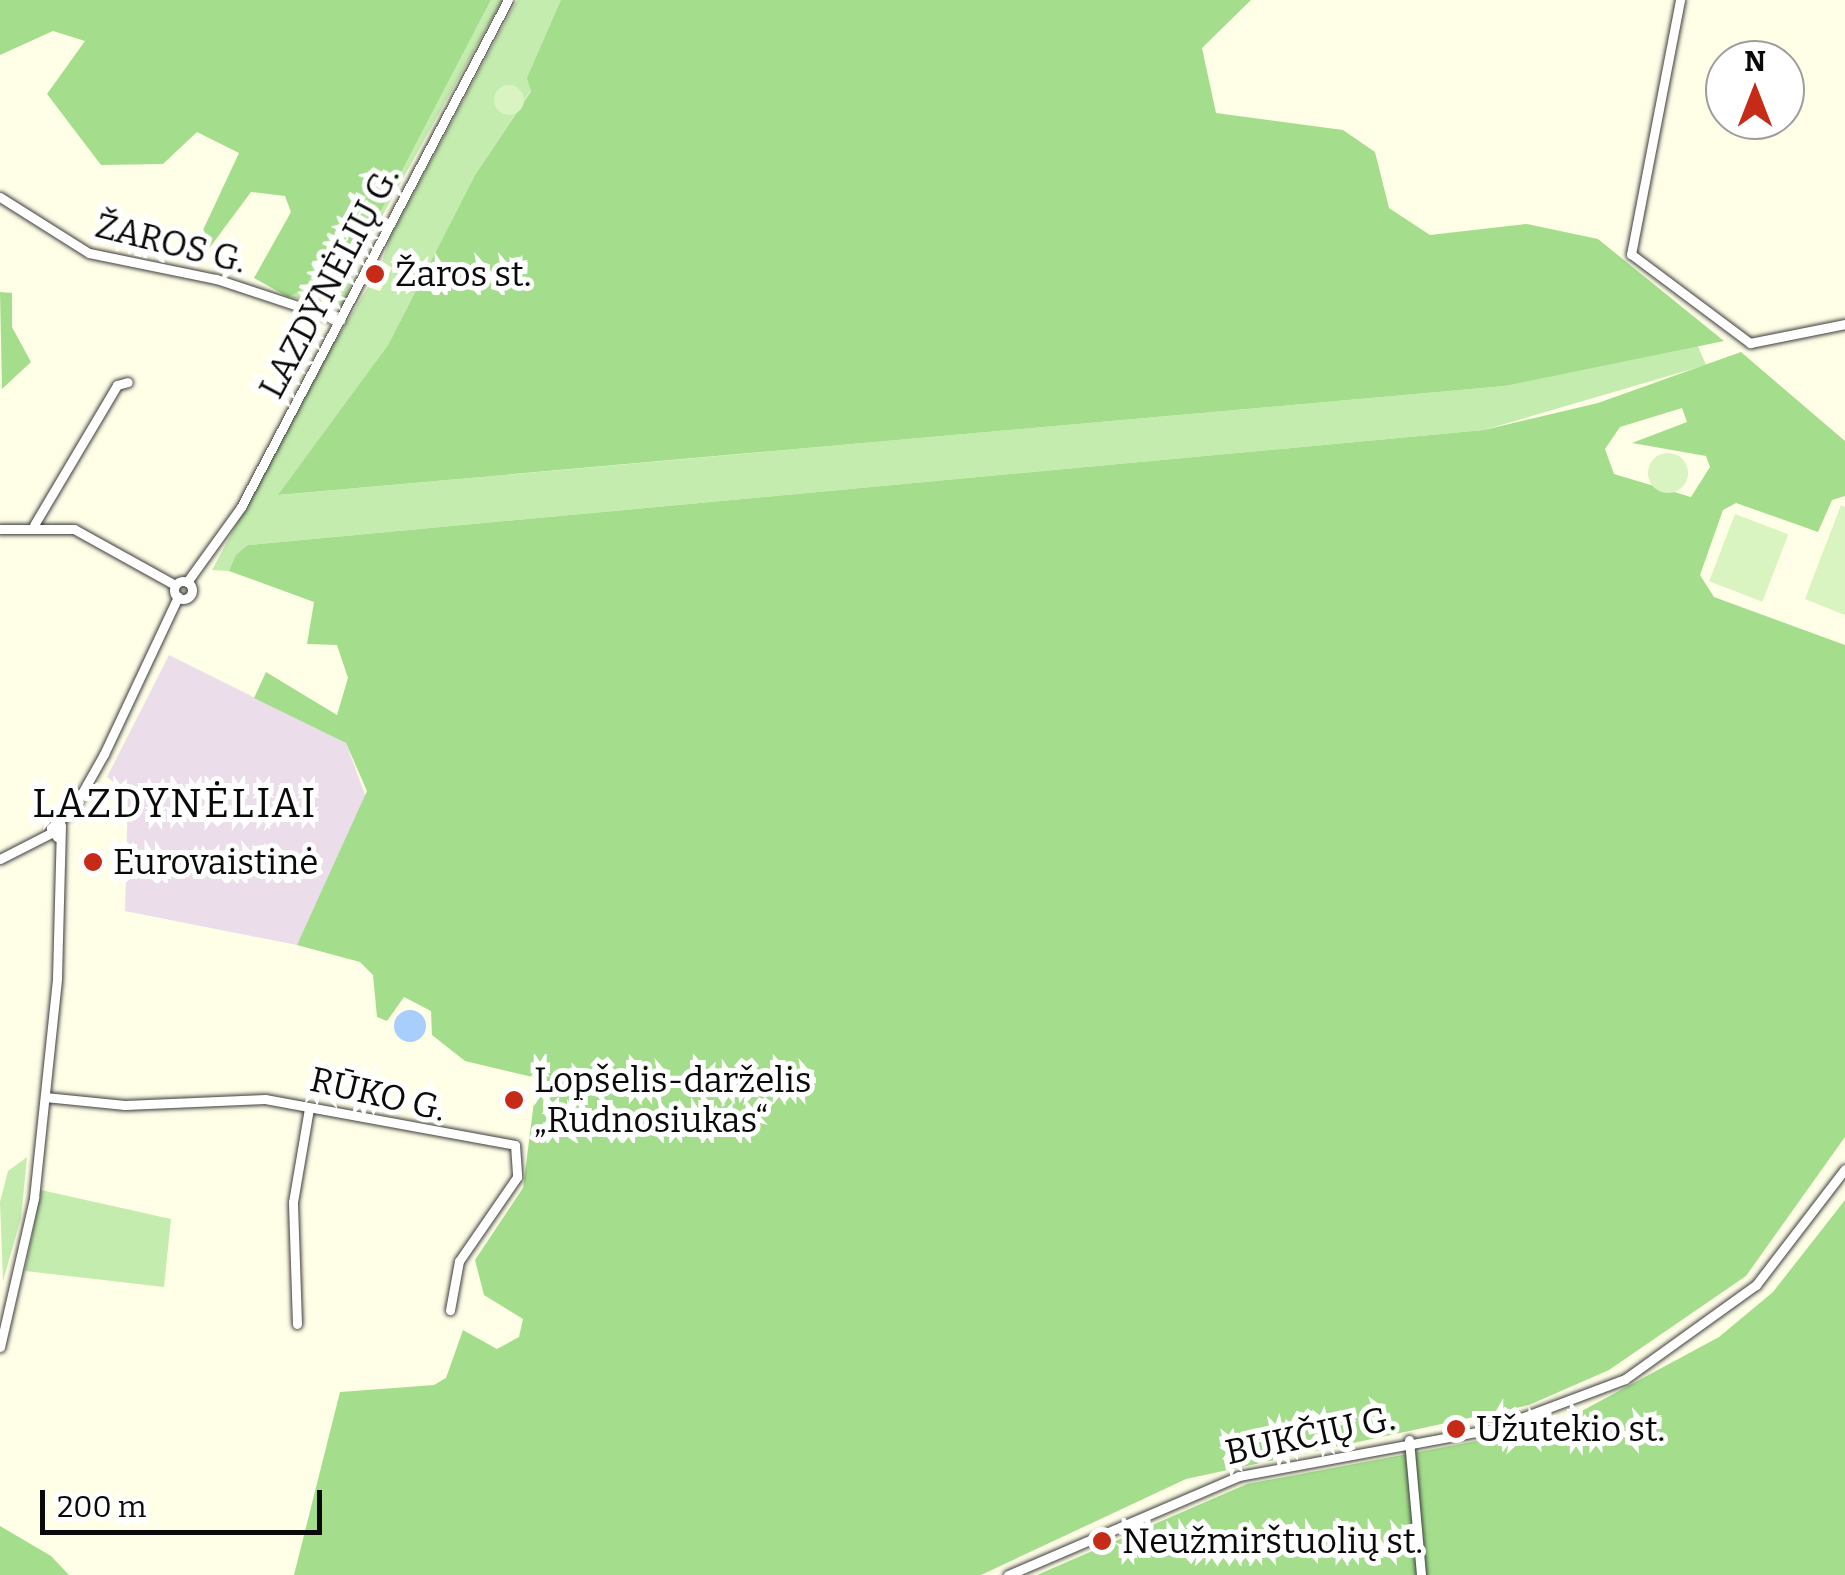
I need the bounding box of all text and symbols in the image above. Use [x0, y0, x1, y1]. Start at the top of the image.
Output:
north arrow [1705, 40, 1805, 140]
text: N [1744, 45, 1766, 78]
street label: LAZDYNĖLIŲ G. [250, 159, 408, 405]
street label: ŽAROS G. [91, 204, 251, 282]
place label: Žaros st. [395, 253, 531, 295]
marker: Žaros st. [364, 263, 386, 285]
district label: LAZDYNĖLIAI [32, 780, 318, 828]
place label: Eurovaistinė [113, 841, 319, 883]
marker: Eurovaistinė [82, 851, 104, 873]
street label: RŪKO G. [306, 1058, 450, 1130]
place label: Lopšelis-darželis „Rudnosiukas“ [534, 1059, 812, 1141]
marker: Lopšelis-darželis „Rudnosiukas“ [503, 1089, 525, 1111]
street label: BUKČIŲ G. [1221, 1397, 1399, 1473]
place label: Užutekio st. [1476, 1408, 1665, 1450]
marker: Užutekio st. [1445, 1418, 1467, 1440]
scale bar [45, 1470, 328, 1532]
text: 200 m [57, 1489, 146, 1525]
place label: Neužmirštuolių st. [1122, 1520, 1423, 1562]
marker: Neužmirštuolių st. [1091, 1530, 1113, 1552]

